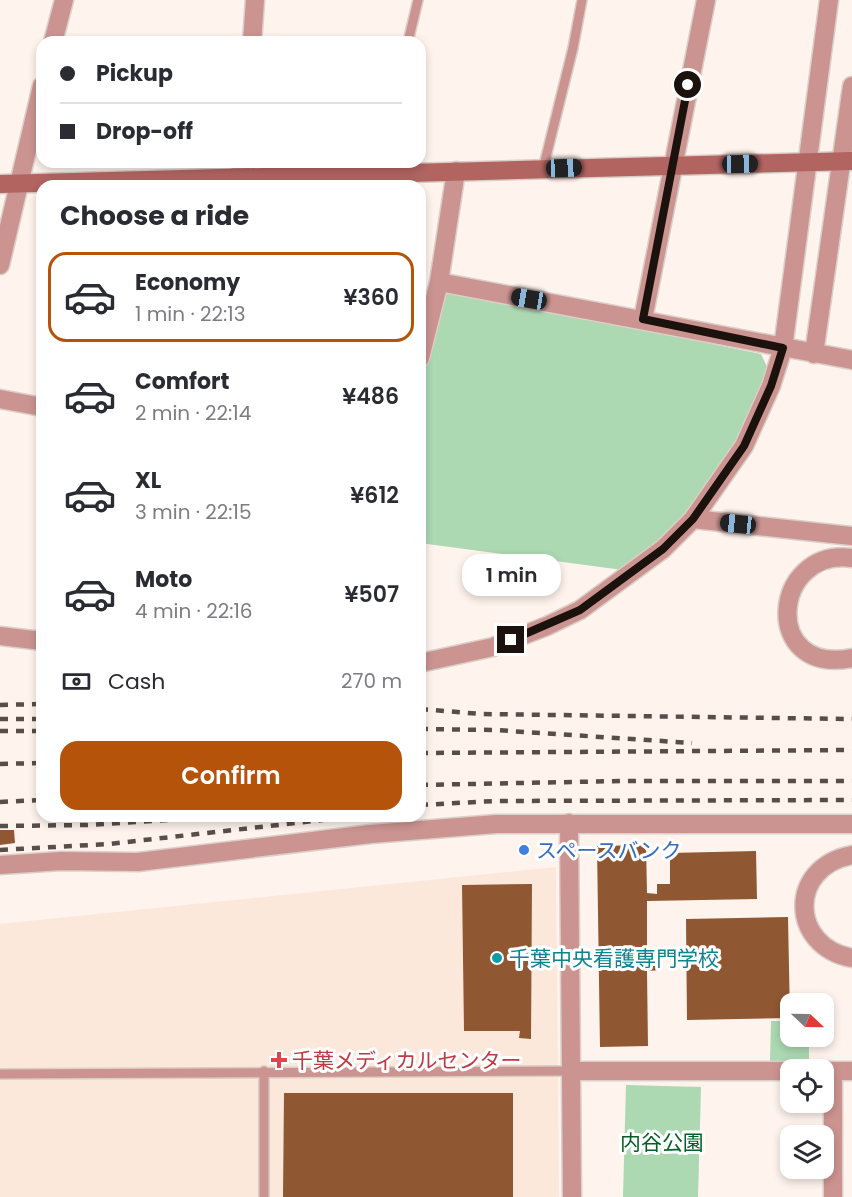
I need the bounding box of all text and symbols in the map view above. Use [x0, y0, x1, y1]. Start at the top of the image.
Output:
text: Pickup [96, 58, 173, 89]
route start [674, 71, 701, 98]
text: Drop-off [96, 116, 193, 147]
car [722, 155, 758, 173]
car [546, 158, 582, 178]
text: Choose a ride [60, 197, 249, 234]
text: Economy [135, 267, 240, 298]
icon: car [63, 270, 117, 324]
text: ¥360 [344, 282, 399, 313]
car [510, 287, 548, 311]
text: 1 min · 22:13 [135, 300, 245, 328]
text: Comfort [135, 366, 229, 397]
icon: car [63, 369, 117, 423]
text: ¥486 [342, 381, 399, 412]
text: 2 min · 22:14 [135, 399, 251, 427]
text: XL [135, 465, 161, 496]
icon: car [63, 468, 117, 522]
text: ¥612 [350, 480, 399, 511]
text: 3 min · 22:15 [135, 498, 252, 526]
car [719, 513, 757, 535]
callout: 1 min [462, 553, 560, 595]
text: 1 min [486, 561, 537, 589]
text: Moto [135, 564, 192, 595]
icon: car [63, 567, 117, 621]
text: ¥507 [345, 579, 399, 610]
text: 4 min · 22:16 [135, 597, 253, 625]
route end [497, 626, 524, 653]
icon: cash [60, 665, 93, 698]
text: Cash [108, 666, 165, 697]
text: 270 m [341, 667, 402, 695]
button: Confirm [60, 741, 402, 810]
place label: スペースバンク [536, 836, 682, 865]
marker: スペースバンク [517, 843, 531, 857]
place label: 千葉中央看護専門学校 [509, 944, 719, 973]
marker: 千葉中央看護専門学校 [490, 951, 504, 965]
north arrow [780, 993, 834, 1047]
map controls [780, 993, 834, 1179]
place label: 千葉メディカルセンター [292, 1046, 522, 1075]
marker: 千葉メディカルセンター [270, 1051, 288, 1069]
button: locate [780, 1059, 834, 1113]
button: layers [780, 1125, 834, 1179]
park label: 内谷公園 [620, 1128, 704, 1157]

